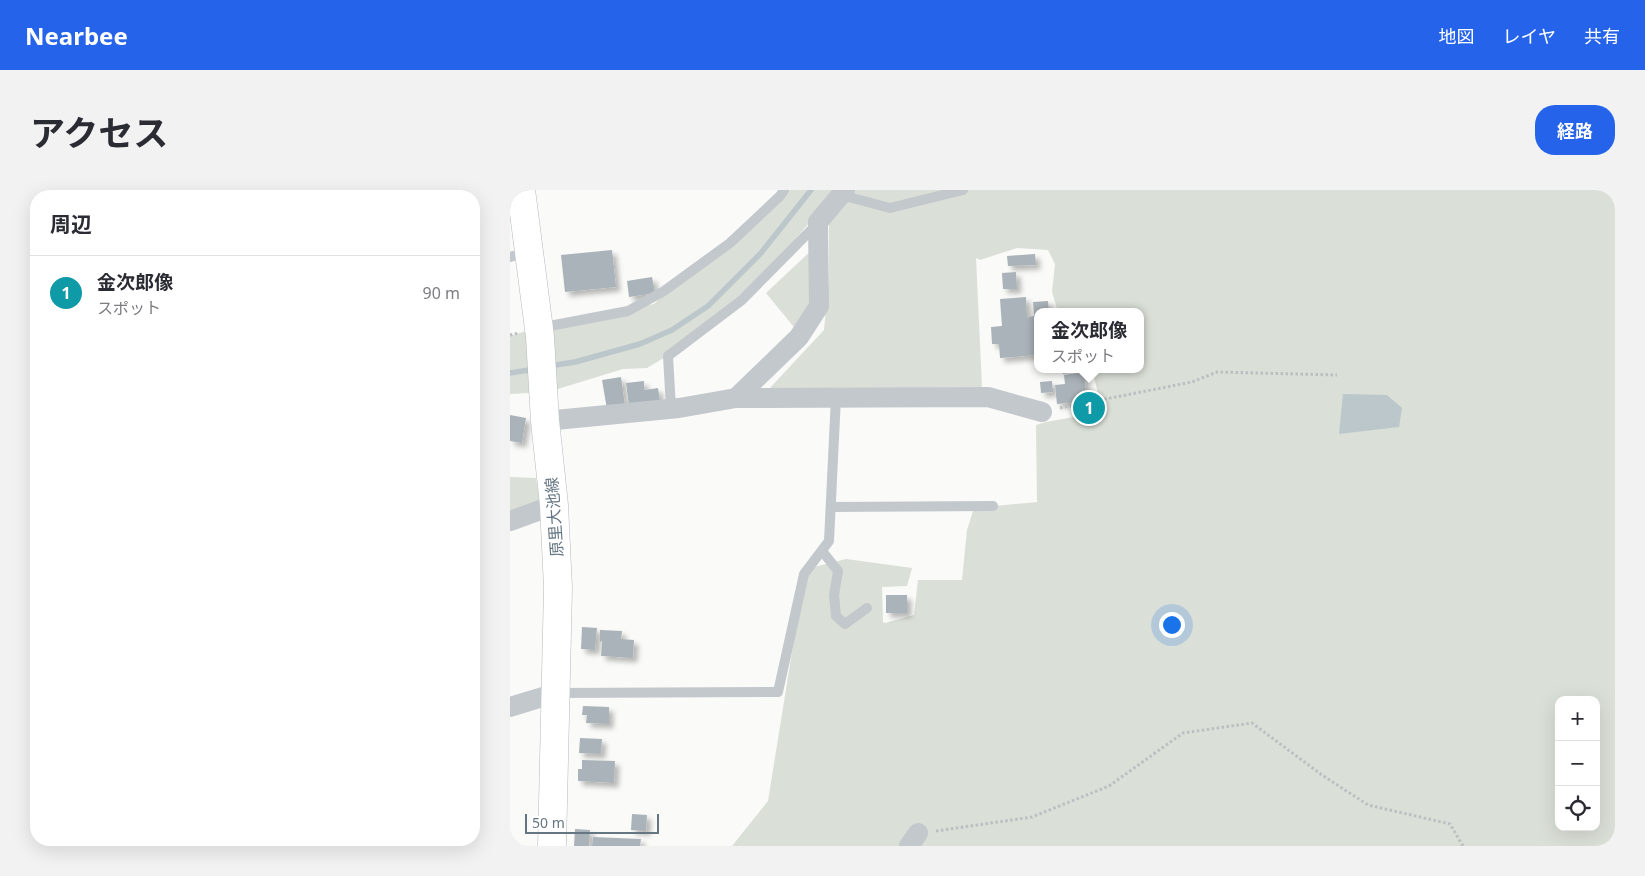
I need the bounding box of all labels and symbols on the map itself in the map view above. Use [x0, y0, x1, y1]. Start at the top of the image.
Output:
pin: 1 [1073, 389, 1105, 427]
street label: 原里大池線 [540, 476, 568, 558]
your location [1159, 612, 1185, 638]
scale bar [525, 811, 659, 834]

